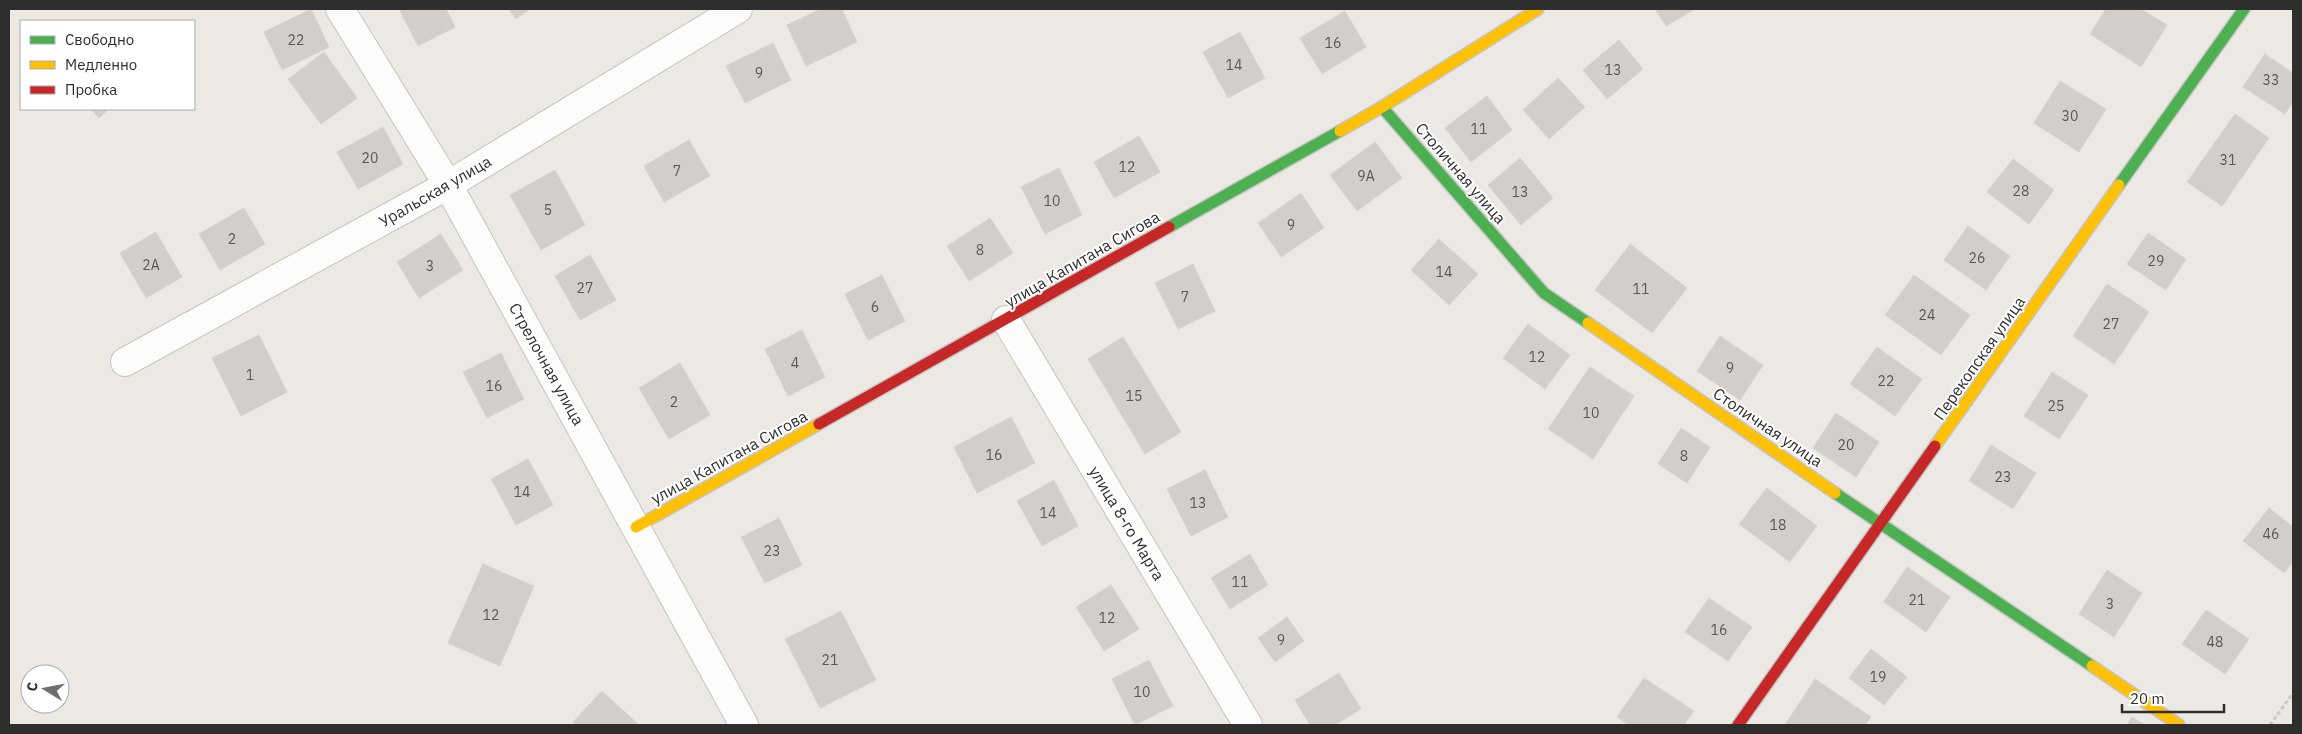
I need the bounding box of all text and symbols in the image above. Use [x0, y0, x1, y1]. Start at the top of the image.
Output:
legend [20, 20, 195, 110]
text: Свободно [65, 30, 134, 49]
house number: 22 [288, 31, 304, 49]
house number: 16 [1325, 34, 1341, 52]
text: Медленно [65, 55, 137, 74]
house number: 14 [1226, 56, 1242, 74]
house number: 13 [1605, 61, 1621, 79]
house number: 9 [755, 64, 763, 82]
house number: 33 [2263, 71, 2279, 89]
text: Пробка [65, 80, 117, 99]
house number: 30 [2062, 107, 2078, 125]
street label: Столичная улица [1412, 118, 1511, 228]
house number: 11 [1471, 120, 1487, 138]
house number: 20 [362, 149, 378, 167]
street label: Уральская улица [375, 151, 495, 231]
house number: 31 [2220, 151, 2236, 169]
house number: 12 [1119, 158, 1135, 176]
house number: 7 [673, 162, 681, 180]
house number: 9А [1357, 167, 1375, 185]
house number: 28 [2013, 182, 2029, 200]
house number: 13 [1512, 183, 1528, 201]
house number: 10 [1044, 192, 1060, 210]
house number: 5 [544, 201, 552, 219]
street label: улица Капитана Сигова [1001, 206, 1163, 312]
house number: 9 [1287, 216, 1295, 234]
house number: 2 [228, 230, 236, 248]
house number: 8 [976, 241, 984, 259]
house number: 26 [1969, 249, 1985, 267]
house number: 29 [2148, 252, 2164, 270]
house number: 2А [142, 256, 160, 274]
house number: 3 [426, 257, 434, 275]
house number: 14 [1436, 263, 1452, 281]
house number: 27 [577, 279, 593, 297]
house number: 11 [1633, 280, 1649, 298]
house number: 7 [1181, 288, 1189, 306]
street label: Перекопская улица [1929, 292, 2029, 424]
house number: 6 [871, 298, 879, 316]
street label: Стрелочная улица [505, 299, 589, 429]
house number: 24 [1919, 306, 1935, 324]
house number: 27 [2103, 315, 2119, 333]
house number: 12 [1529, 348, 1545, 366]
house number: 4 [791, 354, 799, 372]
house number: 9 [1726, 359, 1734, 377]
house number: 1 [246, 366, 254, 384]
house number: 22 [1878, 372, 1894, 390]
house number: 16 [486, 377, 502, 395]
street label: Столичная улица [1709, 383, 1827, 471]
house number: 15 [1126, 387, 1142, 405]
house number: 2 [670, 393, 678, 411]
house number: 25 [2048, 397, 2064, 415]
house number: 10 [1583, 404, 1599, 422]
street label: улица Капитана Сигова [647, 405, 811, 508]
house number: 20 [1838, 436, 1854, 454]
house number: 16 [986, 446, 1002, 464]
house number: 8 [1680, 447, 1688, 465]
street label: улица 8-го Марта [1085, 462, 1169, 584]
house number: 23 [1995, 468, 2011, 486]
house number: 14 [514, 483, 530, 501]
house number: 13 [1190, 494, 1206, 512]
house number: 14 [1040, 504, 1056, 522]
house number: 18 [1770, 516, 1786, 534]
house number: 46 [2263, 525, 2279, 543]
house number: 23 [764, 542, 780, 560]
house number: 11 [1232, 573, 1248, 591]
house number: 21 [1909, 591, 1925, 609]
house number: 3 [2106, 595, 2114, 613]
house number: 12 [483, 606, 499, 624]
house number: 12 [1099, 609, 1115, 627]
house number: 16 [1711, 621, 1727, 639]
house number: 9 [1277, 631, 1285, 649]
house number: 48 [2207, 633, 2223, 651]
house number: 21 [822, 651, 838, 669]
north arrow [20, 664, 70, 714]
house number: 19 [1870, 668, 1886, 686]
text: С [23, 681, 42, 693]
scale bar [2122, 682, 2224, 714]
house number: 10 [1134, 683, 1150, 701]
text: 20 m [2130, 689, 2165, 708]

